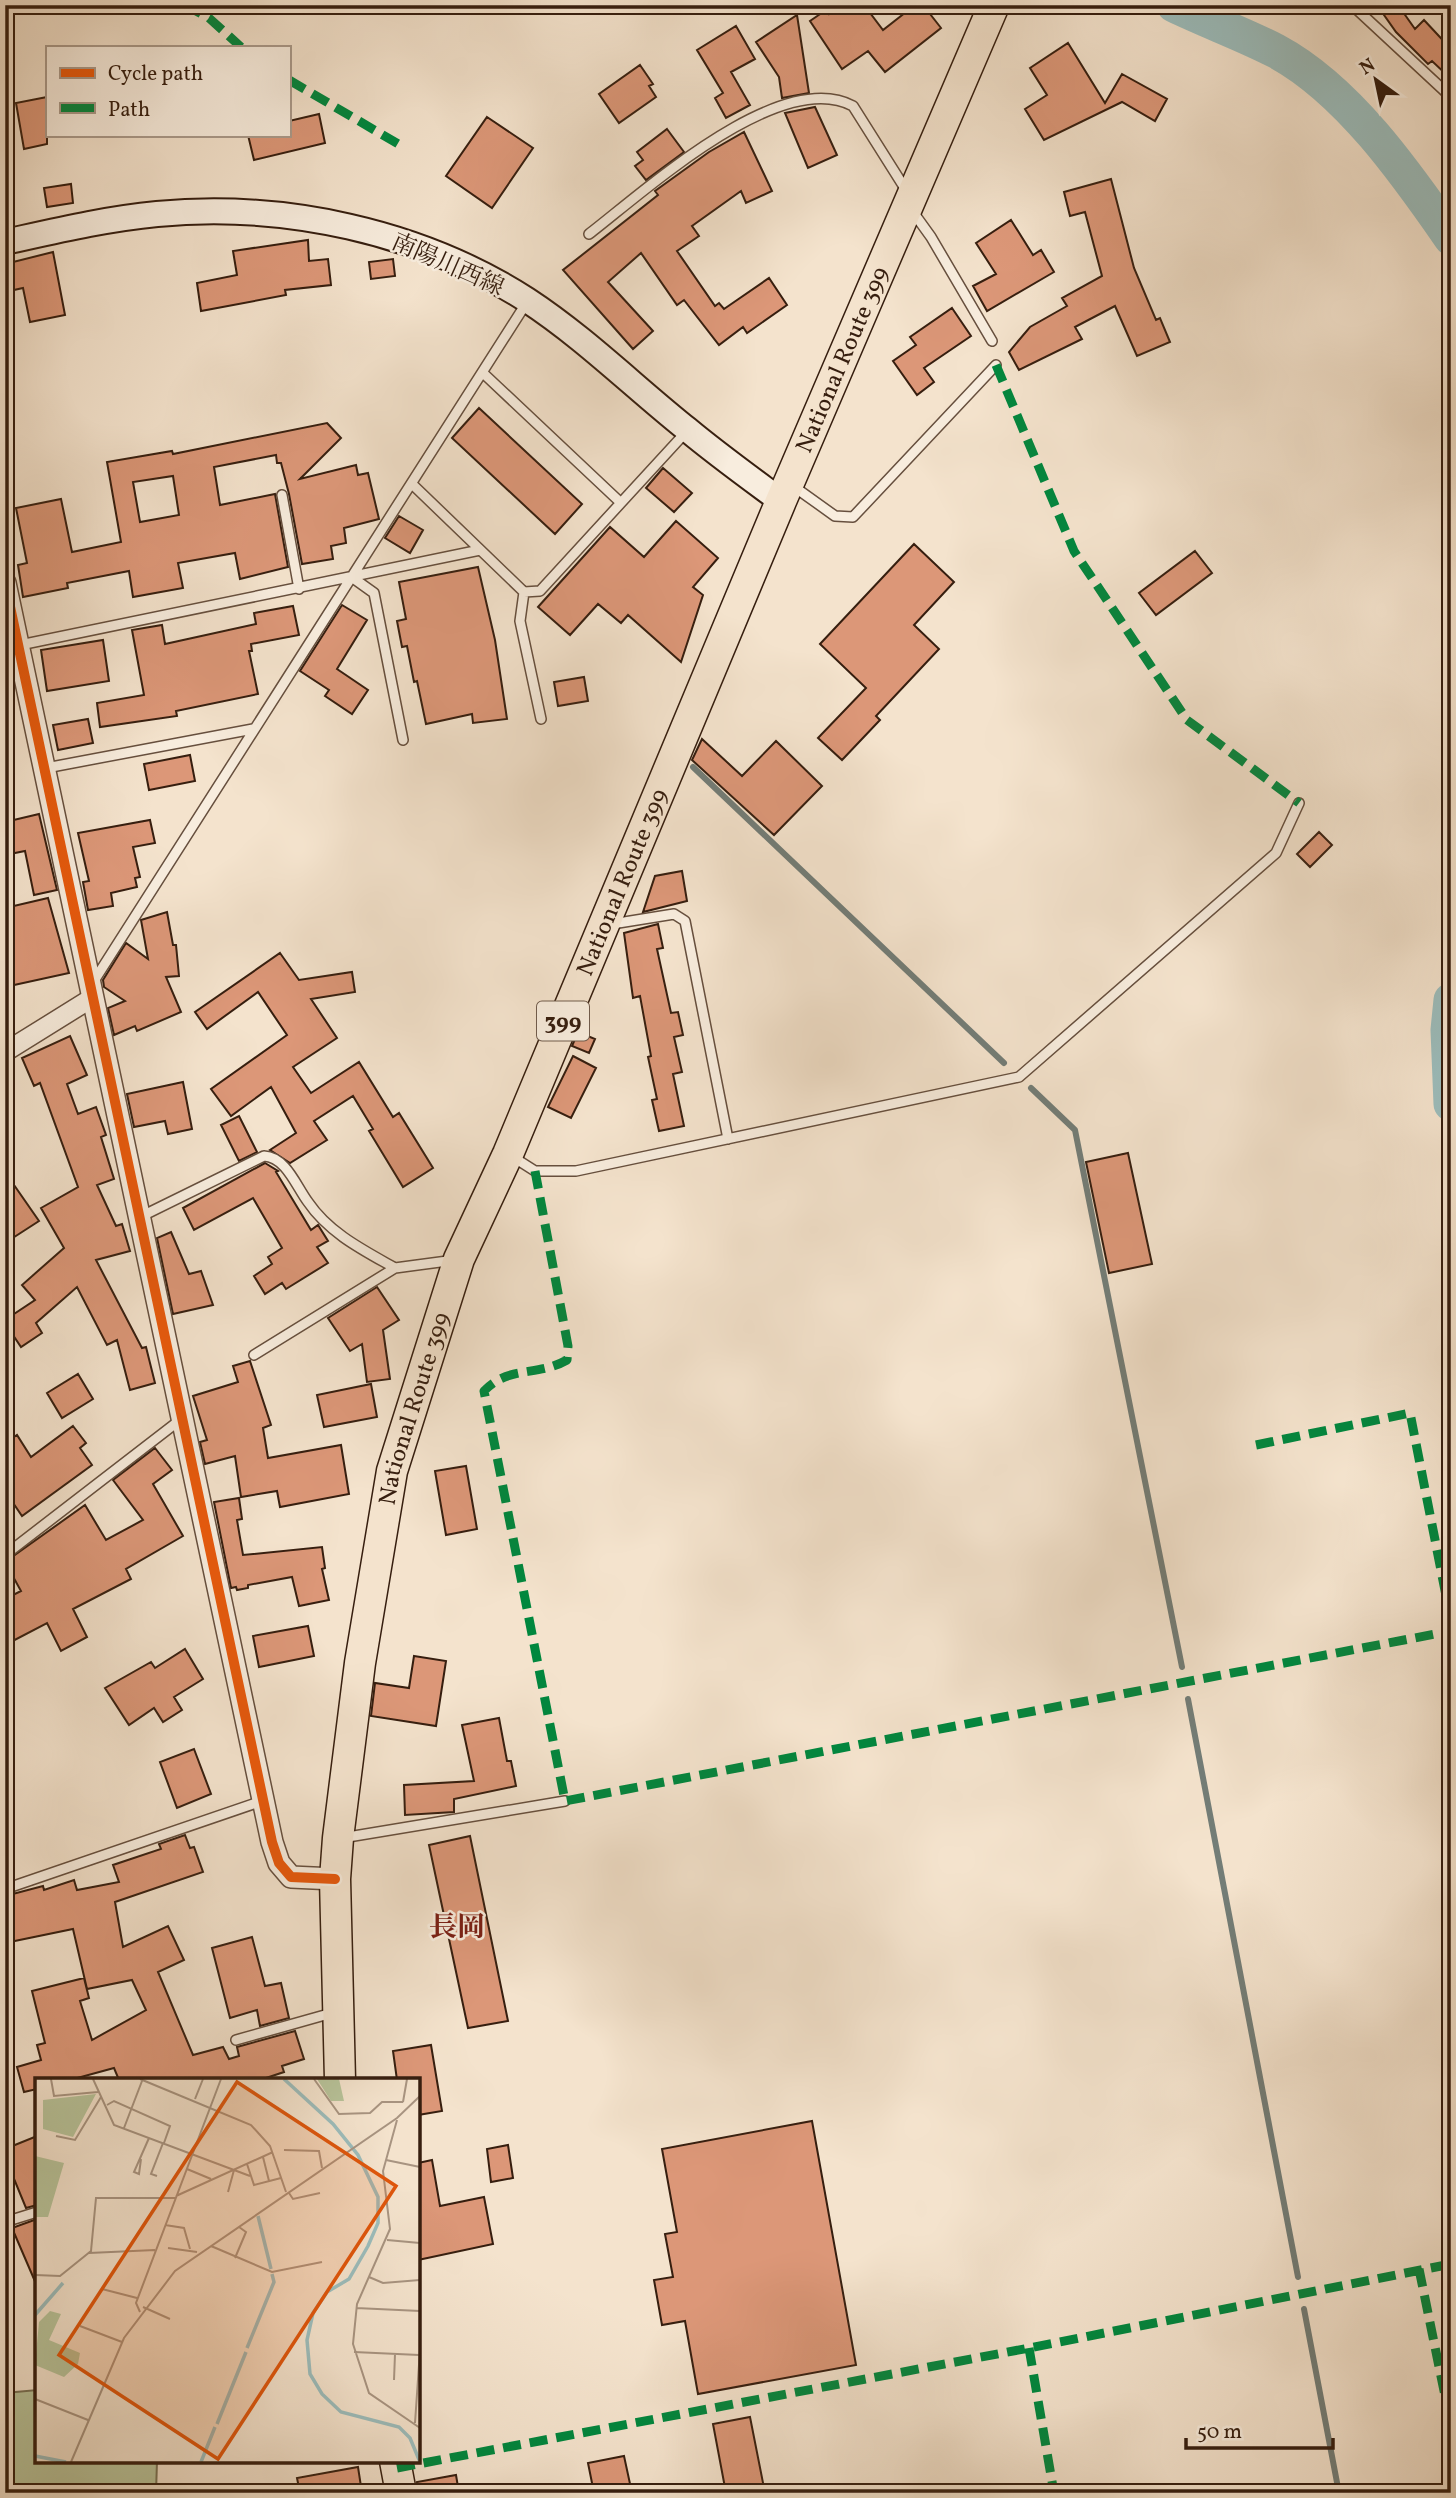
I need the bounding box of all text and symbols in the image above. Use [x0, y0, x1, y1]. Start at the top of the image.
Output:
legend [46, 46, 290, 136]
north arrow [1340, 46, 1410, 116]
text: N [1355, 53, 1381, 82]
text: Cycle path [108, 60, 203, 89]
text: Path [108, 96, 150, 125]
street label: 南陽川西線 [385, 226, 509, 306]
street label: National Route 399 [788, 262, 899, 459]
street label: National Route 399 [569, 784, 678, 982]
road number: 399 [537, 1002, 589, 1040]
street label: National Route 399 [372, 1308, 460, 1508]
district label: 長岡 [429, 1909, 485, 1948]
inset map [35, 2078, 420, 2463]
scale bar [1186, 2407, 1334, 2451]
text: 50 m [1197, 2418, 1242, 2447]

